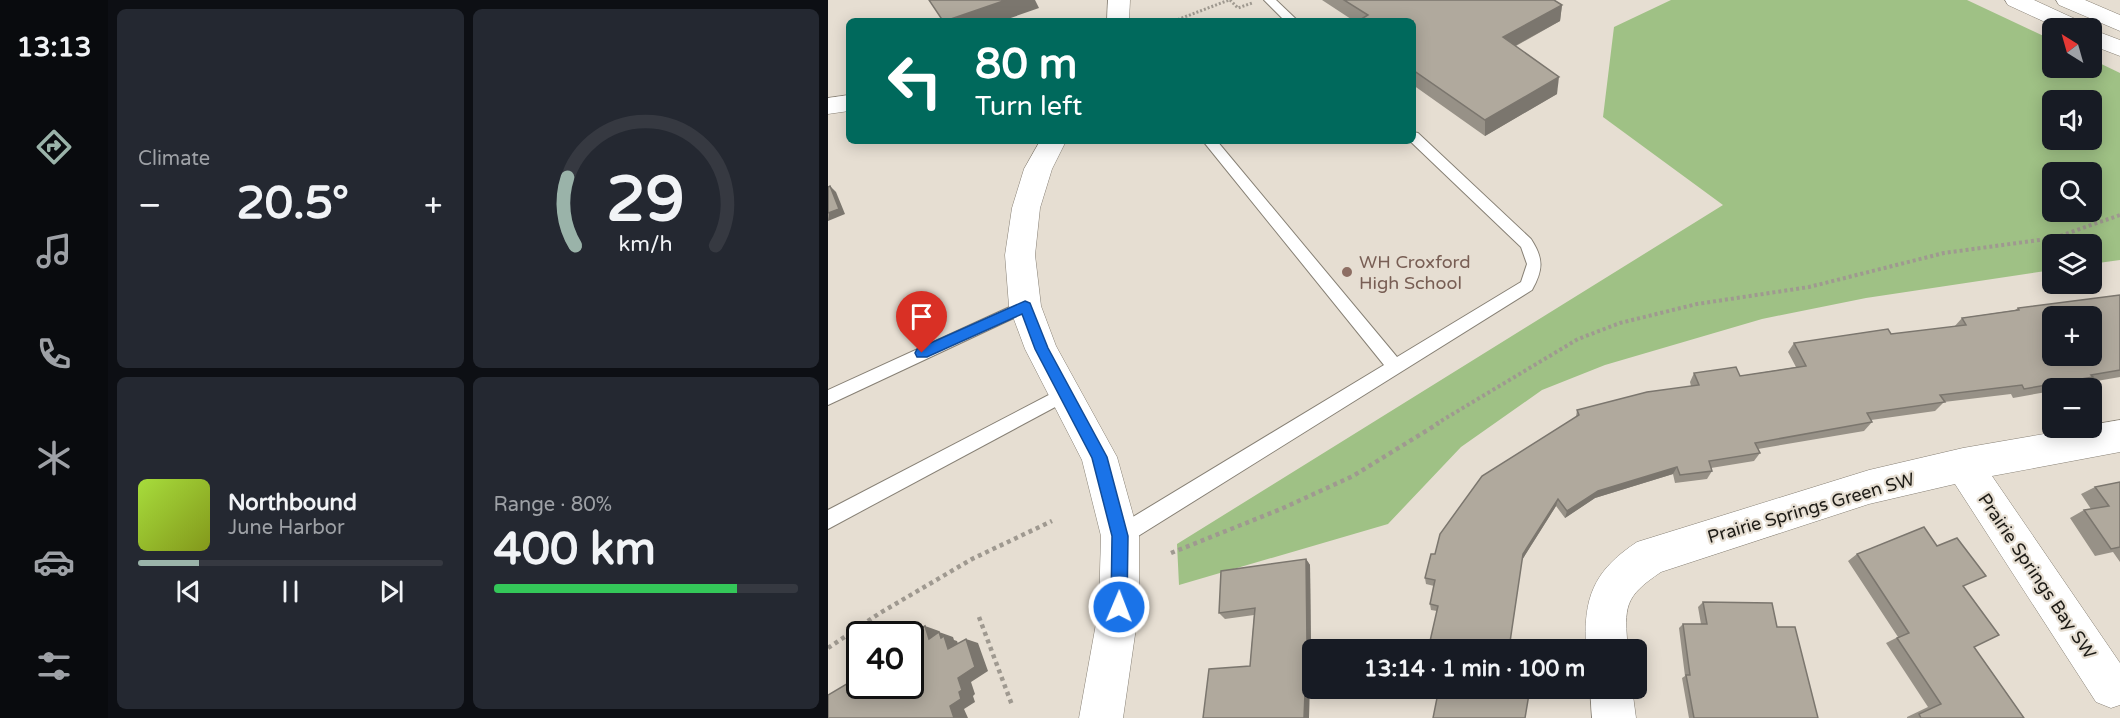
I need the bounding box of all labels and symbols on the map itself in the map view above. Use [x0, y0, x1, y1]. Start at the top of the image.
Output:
north arrow [2042, 18, 2102, 78]
place label: WH Croxford High School [1359, 251, 1471, 294]
marker: WH Croxford High School [1340, 265, 1354, 279]
pin [896, 291, 947, 353]
street label: Prairie Springs Green SW [1705, 468, 1917, 548]
street label: Prairie Springs Bay SW [1973, 489, 2101, 663]
position arrow [1087, 575, 1151, 639]
speed limit sign: 40 [846, 621, 924, 699]

